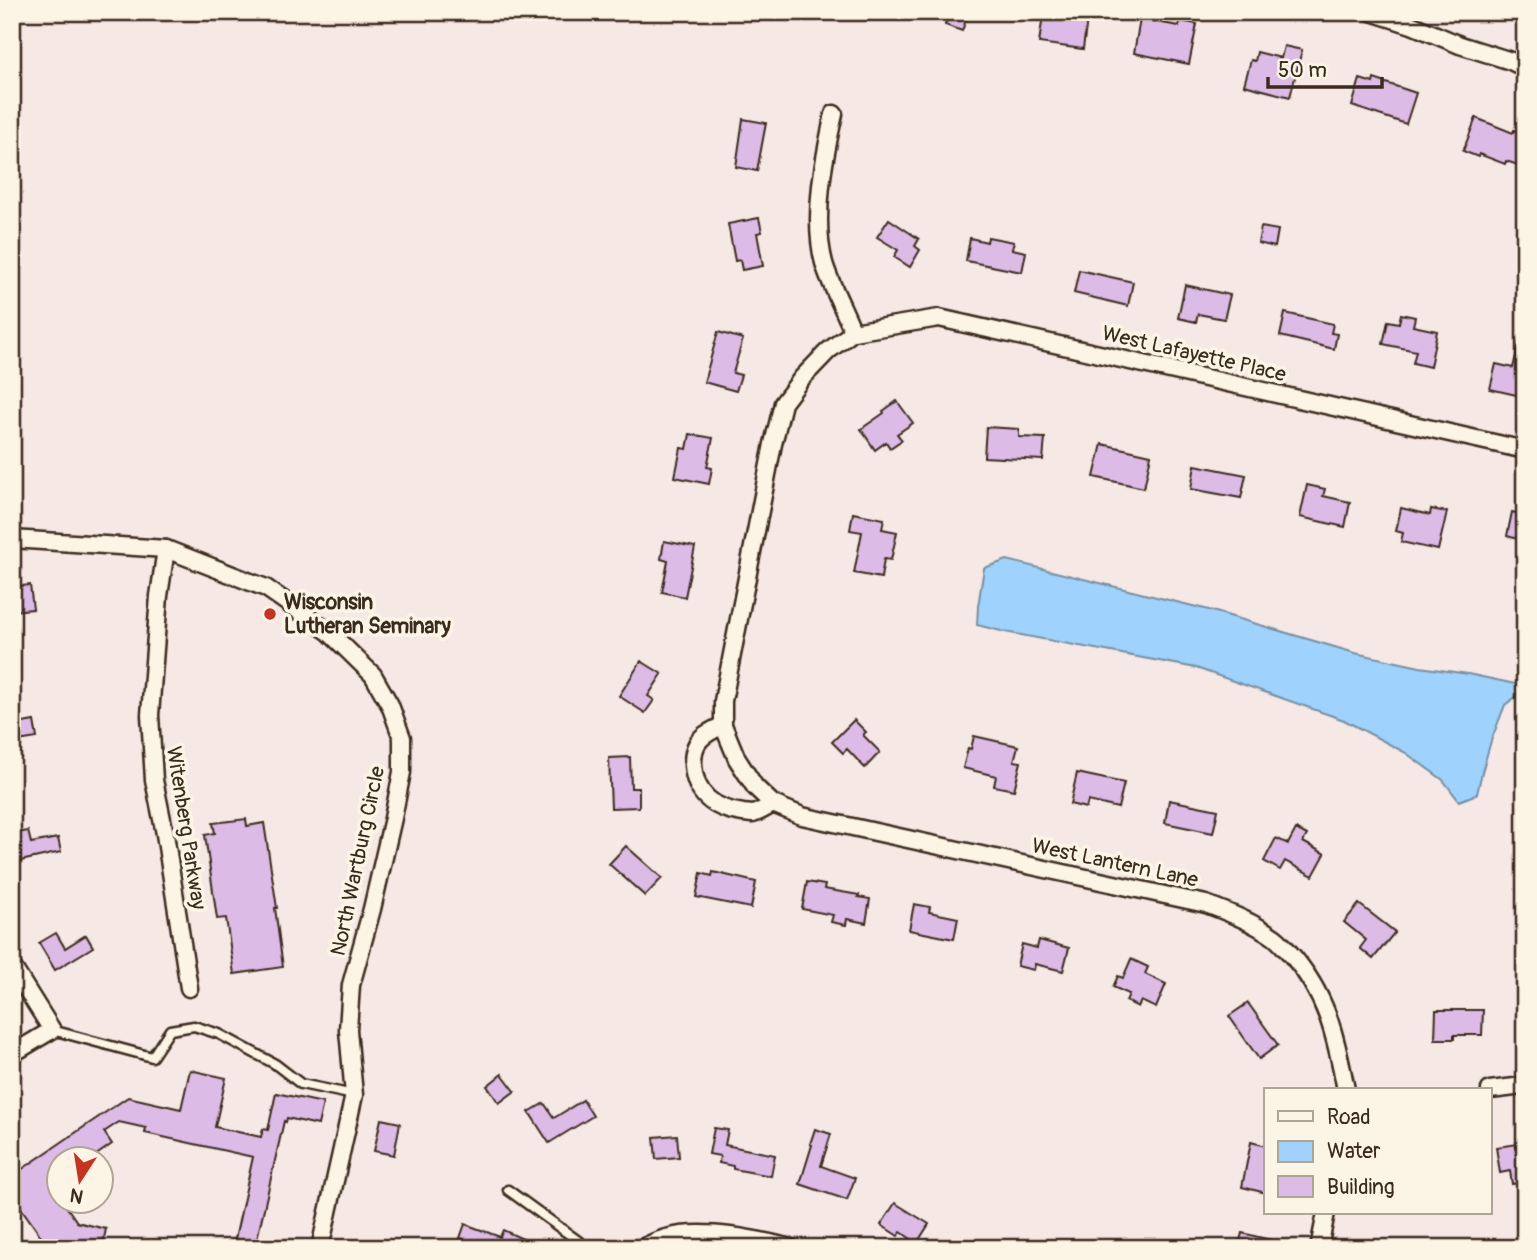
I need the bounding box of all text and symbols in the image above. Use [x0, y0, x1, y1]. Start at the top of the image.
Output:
scale bar [1268, 46, 1381, 90]
text: 50 m [1278, 57, 1327, 84]
street label: West Lafayette Place [1099, 320, 1289, 388]
place label: Wisconsin Lutheran Seminary [284, 589, 451, 640]
marker: Wisconsin Lutheran Seminary [262, 606, 278, 622]
street label: Witenberg Parkway [160, 744, 212, 912]
street label: North Wartburg Circle [325, 763, 391, 958]
street label: West Lantern Lane [1029, 832, 1201, 894]
legend [1264, 1088, 1492, 1214]
text: Road [1327, 1104, 1371, 1131]
text: Water [1327, 1138, 1381, 1165]
north arrow [46, 1144, 116, 1214]
text: Building [1327, 1174, 1394, 1201]
text: N [68, 1183, 85, 1209]

